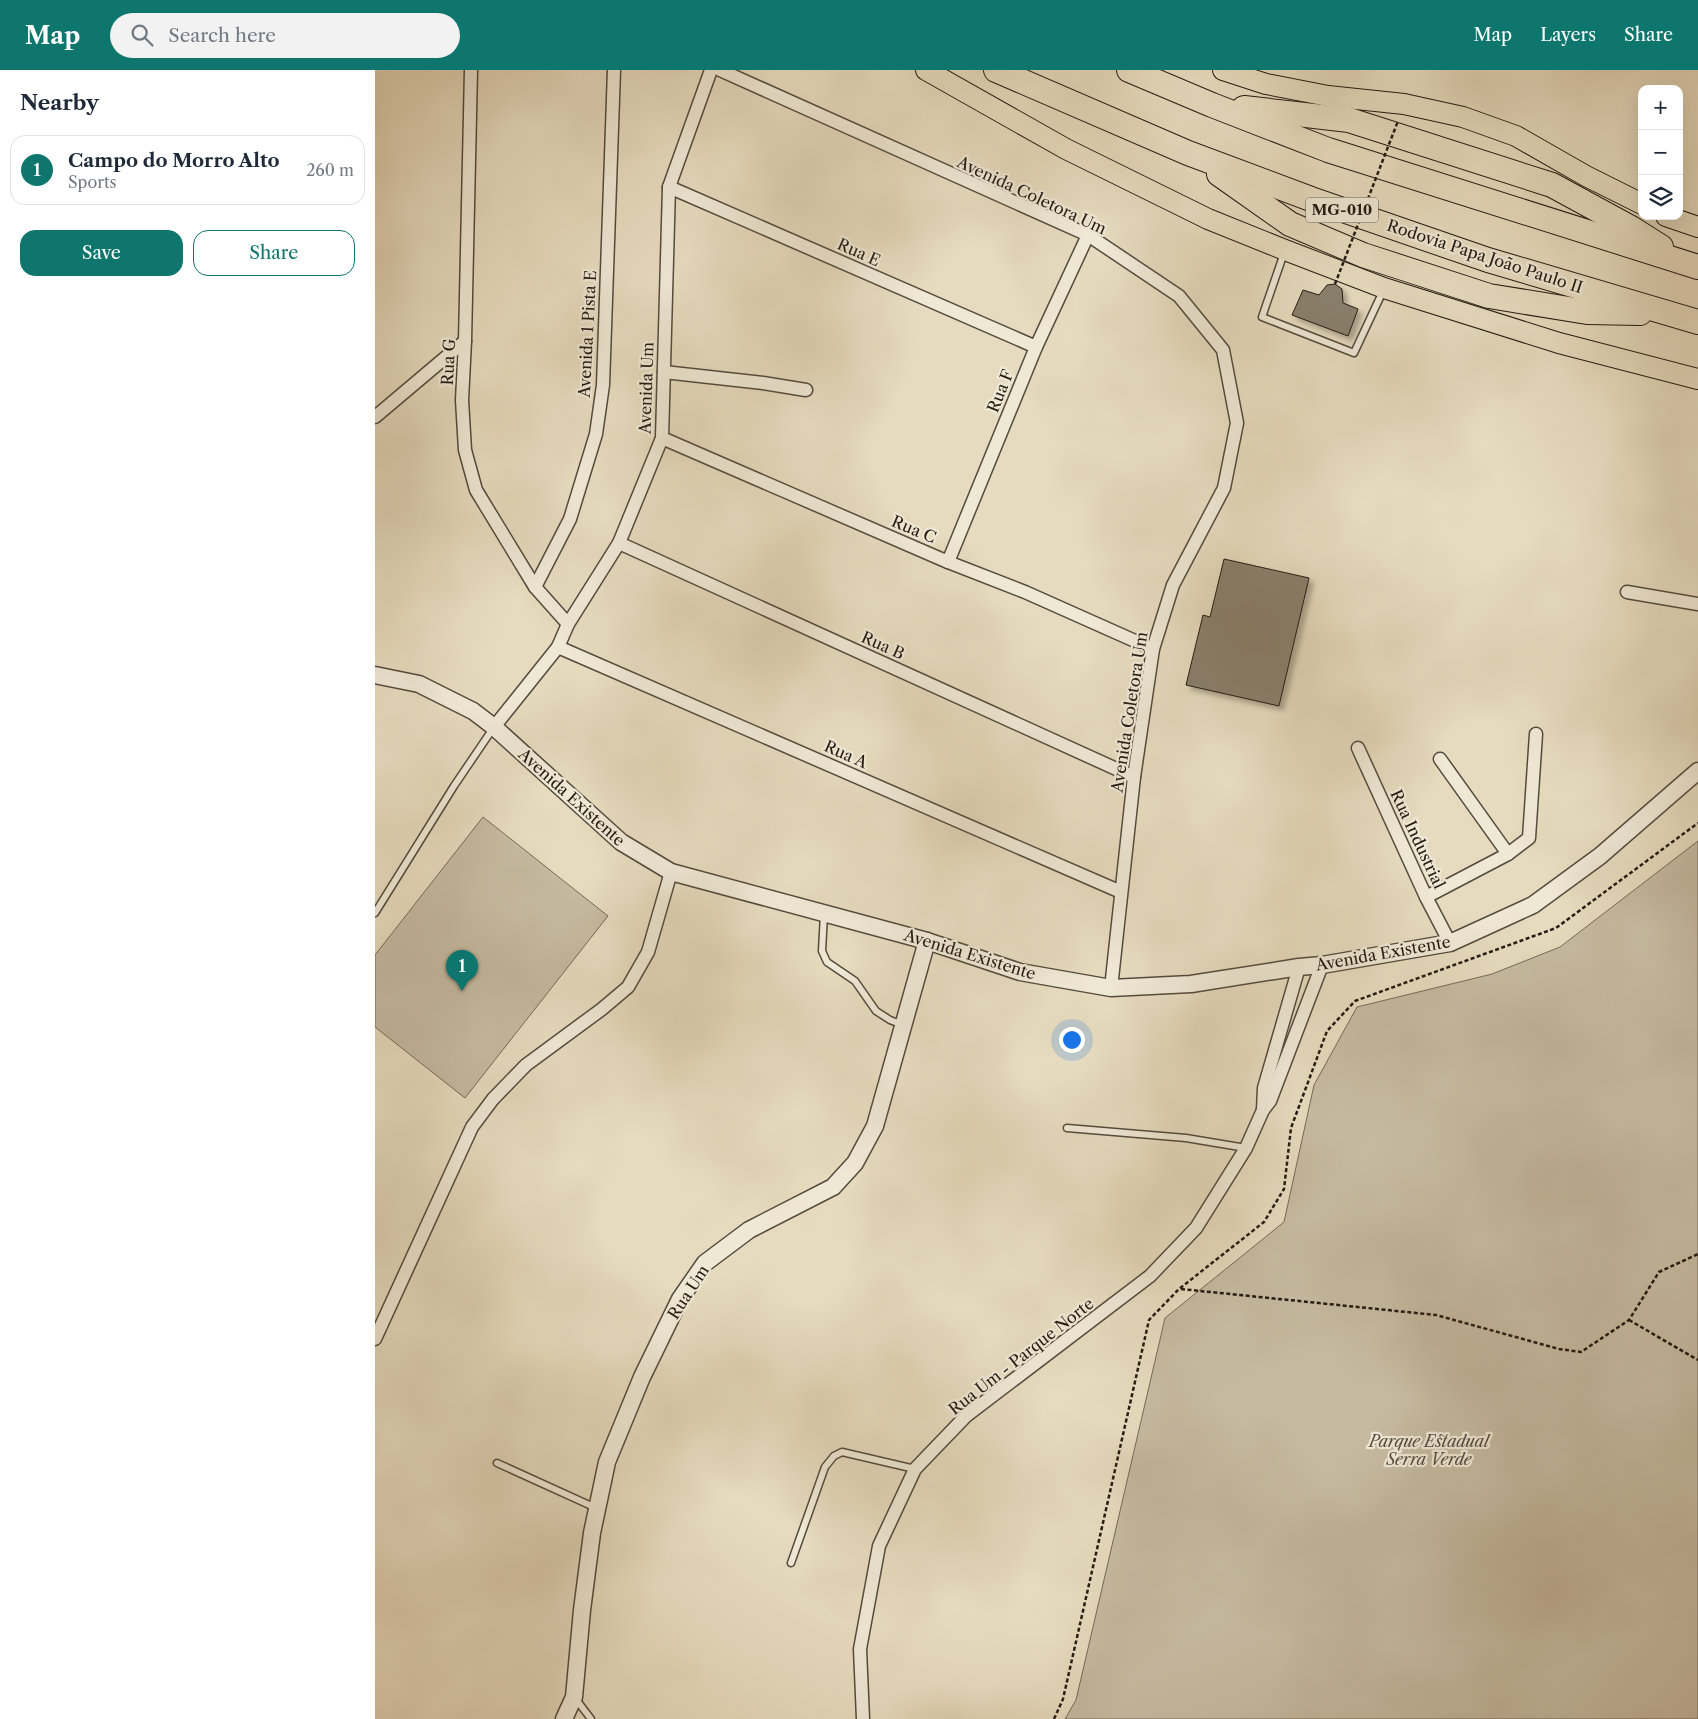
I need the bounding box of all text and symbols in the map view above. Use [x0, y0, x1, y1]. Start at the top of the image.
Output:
search box [110, 13, 460, 58]
text: Map [25, 21, 80, 50]
icon: search [128, 21, 156, 49]
text: Search here [168, 24, 276, 47]
text: Map [1474, 24, 1512, 46]
text: Layers [1540, 24, 1596, 46]
text: Share [1624, 24, 1673, 46]
map controls [1638, 85, 1683, 220]
button: + [1638, 85, 1683, 130]
text: Nearby [20, 90, 99, 115]
button: − [1638, 130, 1683, 175]
text: Campo do Morro Alto [68, 149, 280, 172]
street label: Avenida Coletora Um [953, 151, 1110, 238]
text: 1 [33, 160, 41, 180]
text: 260 m [306, 160, 354, 180]
text: Sports [68, 172, 117, 192]
button: layers [1638, 175, 1683, 220]
road number: MG-010 [1306, 198, 1378, 222]
street label: Rodovia Papa João Paulo II [1384, 215, 1586, 297]
button: Save [20, 230, 183, 276]
button: Share [193, 230, 355, 276]
street label: Rua E [834, 234, 884, 270]
street label: Avenida 1 Pista E [574, 270, 600, 399]
street label: Rua G [437, 338, 459, 386]
street label: Avenida Um [634, 342, 658, 435]
street label: Rua F [982, 367, 1018, 415]
street label: Rua C [889, 511, 939, 547]
street label: Rua B [858, 627, 908, 663]
street label: Avenida Coletora Um [1106, 630, 1152, 795]
street label: Rua A [821, 736, 872, 773]
street label: Avenida Existente [514, 743, 629, 850]
street label: Rua Industrial [1386, 786, 1450, 892]
street label: Avenida Existente [901, 924, 1038, 984]
street label: Avenida Existente [1313, 931, 1452, 975]
pin: 1 [446, 950, 478, 991]
your location [1059, 1027, 1085, 1053]
street label: Rua Um [663, 1261, 713, 1323]
street label: Rua Um - Parque Norte [944, 1293, 1098, 1419]
park label: Parque Estadual Serra Verde [1367, 1431, 1491, 1469]

